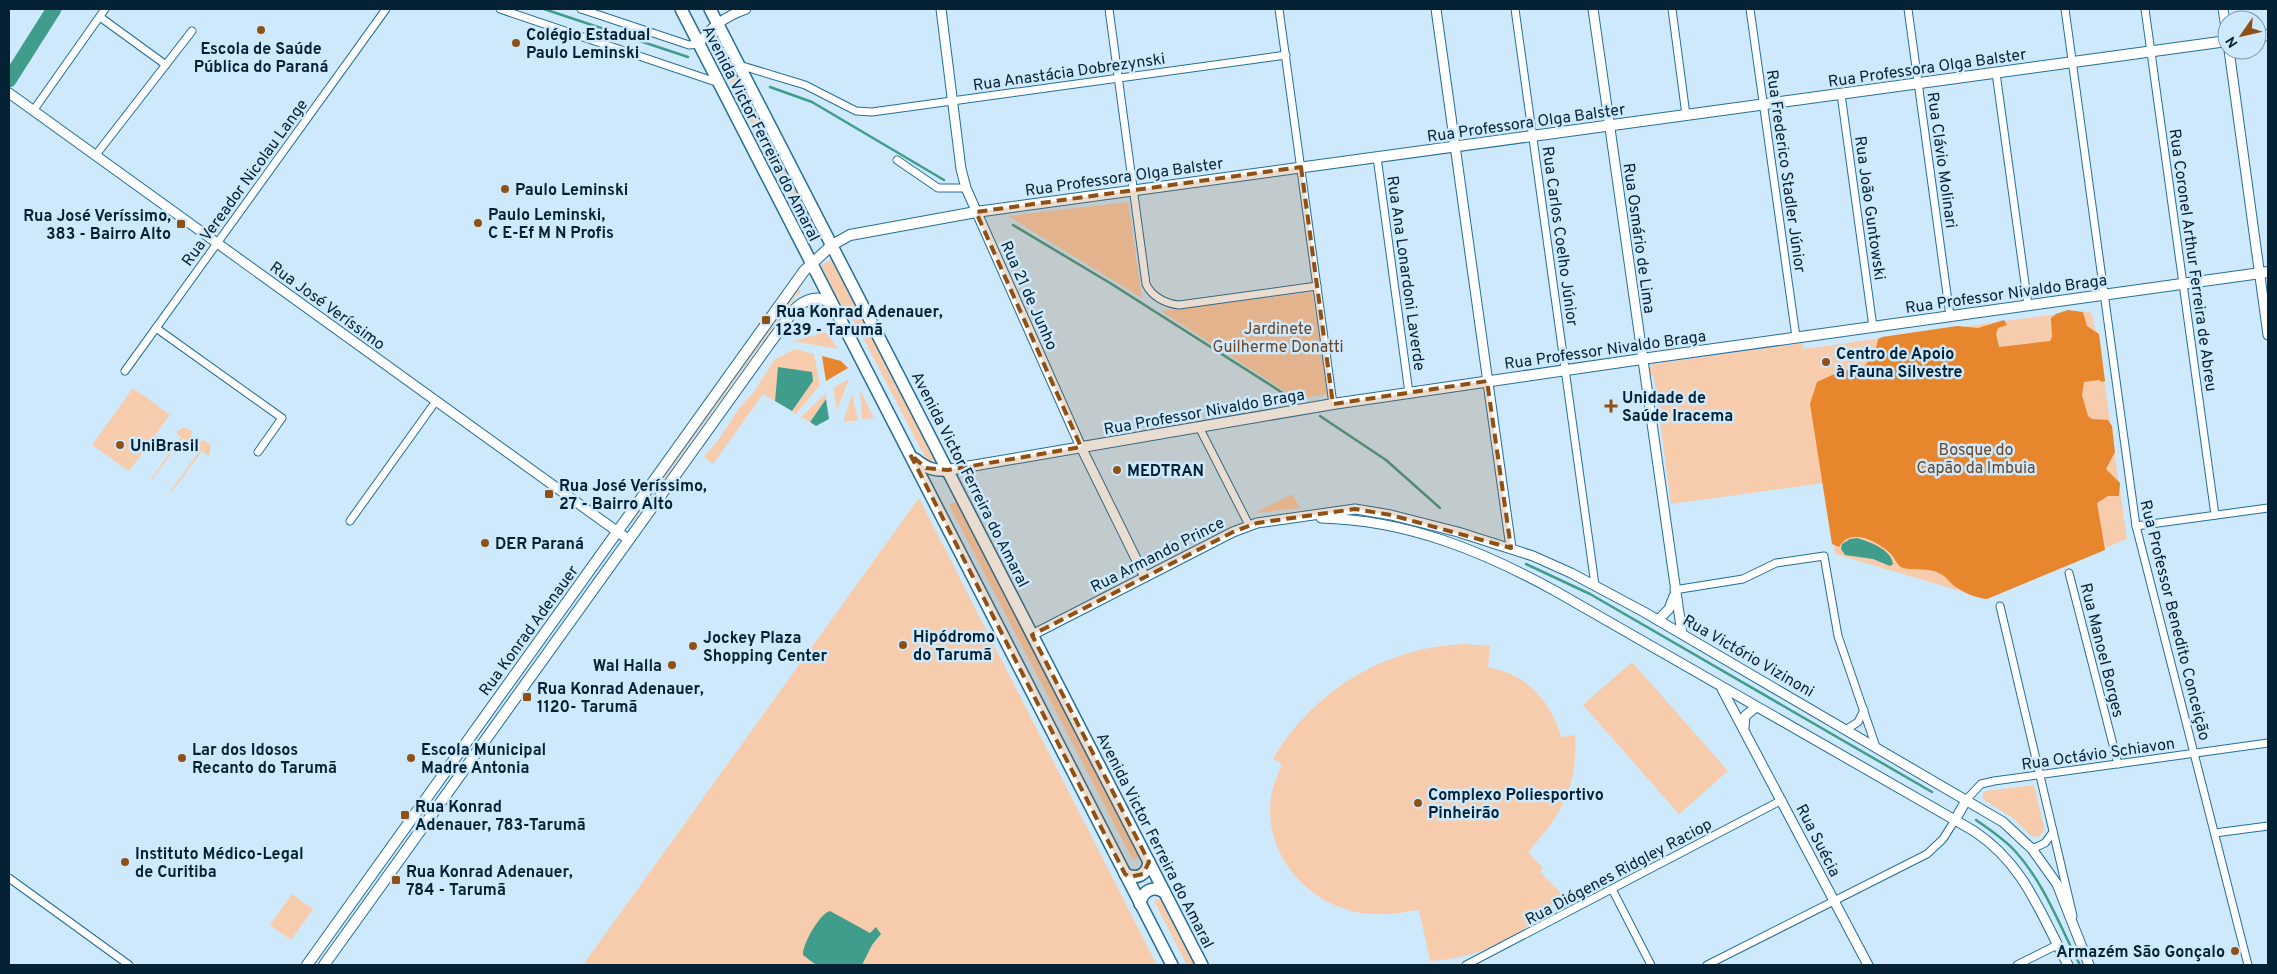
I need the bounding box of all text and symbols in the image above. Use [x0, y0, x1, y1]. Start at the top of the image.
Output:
north arrow [2217, 10, 2267, 60]
street label: Avenida Victor Ferreira do Amaral [697, 23, 823, 245]
marker: Escola de Saúde Pública do Paraná [255, 24, 267, 36]
place label: Colégio Estadual Paulo Leminski [526, 26, 650, 64]
text: N [2223, 33, 2242, 50]
marker: Colégio Estadual Paulo Leminski [510, 37, 522, 49]
place label: Escola de Saúde Pública do Paraná [194, 40, 328, 78]
street label: Rua Professora Olga Balster [1827, 45, 2028, 93]
street label: Rua Anastácia Dobrezynski [972, 50, 1167, 96]
street label: Rua Frederico Stadler Júnior [1761, 68, 1809, 274]
street label: Rua Clávio Molinari [1922, 91, 1960, 230]
street label: Rua Vereador Nicolau Lange [178, 96, 313, 271]
street label: Rua Professora Olga Balster [1426, 100, 1627, 148]
street label: Rua Coronel Arthur Ferreira de Abreu [2164, 128, 2220, 393]
street label: Rua João Guntowski [1849, 135, 1889, 282]
street label: Rua Carlos Coelho Júnior [1537, 145, 1582, 327]
street label: Rua Professora Olga Balster [1024, 154, 1225, 202]
street label: Rua Osmário de Lima [1618, 162, 1658, 315]
street label: Rua Ana Lonardoni Laverde [1381, 174, 1429, 372]
place label: Paulo Leminski [515, 181, 628, 201]
marker: Paulo Leminski [499, 183, 511, 195]
place label: Paulo Leminski, C E-Ef M N Profis [488, 206, 614, 244]
place label: Rua José Veríssimo, 383 - Bairro Alto [23, 207, 171, 245]
marker: Paulo Leminski, C E-Ef M N Profis [472, 217, 484, 229]
marker: Rua José Veríssimo, 383 - Bairro Alto [175, 218, 187, 230]
street label: Rua 21 de Junho [995, 238, 1061, 354]
street label: Rua José Veríssimo [265, 258, 389, 355]
street label: Rua Professor Nivaldo Braga [1904, 271, 2108, 319]
place label: Rua Konrad Adenauer, 1239 - Tarumã [776, 303, 943, 341]
marker: Rua Konrad Adenauer, 1239 - Tarumã [760, 314, 772, 326]
park label: Jardinete Guilherme Donatti [1212, 320, 1344, 358]
street label: Rua Professor Nivaldo Braga [1503, 327, 1707, 375]
place label: Centro de Apoio à Fauna Silvestre [1836, 345, 1963, 383]
marker: Centro de Apoio à Fauna Silvestre [1820, 356, 1832, 368]
street label: Avenida Victor Ferreira do Amaral [906, 369, 1032, 591]
street label: Rua Professor Nivaldo Braga [1102, 385, 1306, 440]
place label: Unidade de Saúde Iracema [1622, 389, 1733, 427]
marker: Unidade de Saúde Iracema [1604, 399, 1618, 413]
place label: UniBrasil [130, 437, 199, 457]
marker: UniBrasil [114, 439, 126, 451]
park label: Bosque do Capão da Imbuia [1917, 441, 2035, 479]
place label: MEDTRAN [1127, 462, 1204, 482]
marker: MEDTRAN [1111, 464, 1123, 476]
place label: Rua José Veríssimo, 27 - Bairro Alto [559, 477, 707, 515]
marker: Rua José Veríssimo, 27 - Bairro Alto [543, 488, 555, 500]
street label: Rua Professor Benedito Conceição [2134, 498, 2214, 743]
street label: Rua Armando Prince [1088, 513, 1228, 598]
place label: DER Paraná [495, 535, 584, 555]
marker: DER Paraná [479, 537, 491, 549]
street label: Rua Konrad Adenauer [476, 562, 584, 700]
street label: Rua Manoel Borges [2075, 581, 2127, 720]
street label: Rua Victório Vizinoni [1679, 611, 1817, 702]
place label: Hipódromo do Tarumã [913, 628, 995, 666]
place label: Jockey Plaza Shopping Center [703, 629, 827, 667]
marker: Hipódromo do Tarumã [897, 639, 909, 651]
marker: Jockey Plaza Shopping Center [687, 640, 699, 652]
place label: Wal Halla [593, 657, 662, 677]
marker: Wal Halla [666, 659, 678, 671]
place label: Rua Konrad Adenauer, 1120- Tarumã [537, 680, 704, 718]
marker: Rua Konrad Adenauer, 1120- Tarumã [521, 691, 533, 703]
street label: Avenida Victor Ferreira do Amaral [1091, 730, 1217, 952]
street label: Rua Octávio Schiavon [2020, 734, 2176, 776]
place label: Lar dos Idosos Recanto do Tarumã [192, 741, 337, 779]
place label: Escola Municipal Madre Antonia [421, 741, 546, 779]
marker: Lar dos Idosos Recanto do Tarumã [176, 752, 188, 764]
marker: Escola Municipal Madre Antonia [405, 752, 417, 764]
place label: Complexo Poliesportivo Pinheirão [1428, 786, 1604, 824]
marker: Complexo Poliesportivo Pinheirão [1412, 797, 1424, 809]
place label: Rua Konrad Adenauer, 783-Tarumã [415, 798, 586, 836]
street label: Rua Suécia [1790, 801, 1844, 881]
marker: Rua Konrad Adenauer, 783-Tarumã [399, 809, 411, 821]
street label: Rua Diógenes Ridgley Raciop [1522, 815, 1716, 931]
place label: Instituto Médico-Legal de Curitiba [135, 845, 304, 883]
marker: Instituto Médico-Legal de Curitiba [119, 856, 131, 868]
place label: Rua Konrad Adenauer, 784 - Tarumã [406, 863, 573, 901]
marker: Rua Konrad Adenauer, 784 - Tarumã [390, 874, 402, 886]
place label: Armazém São Gonçalo [2056, 943, 2225, 963]
marker: Armazém São Gonçalo [2229, 945, 2241, 957]

